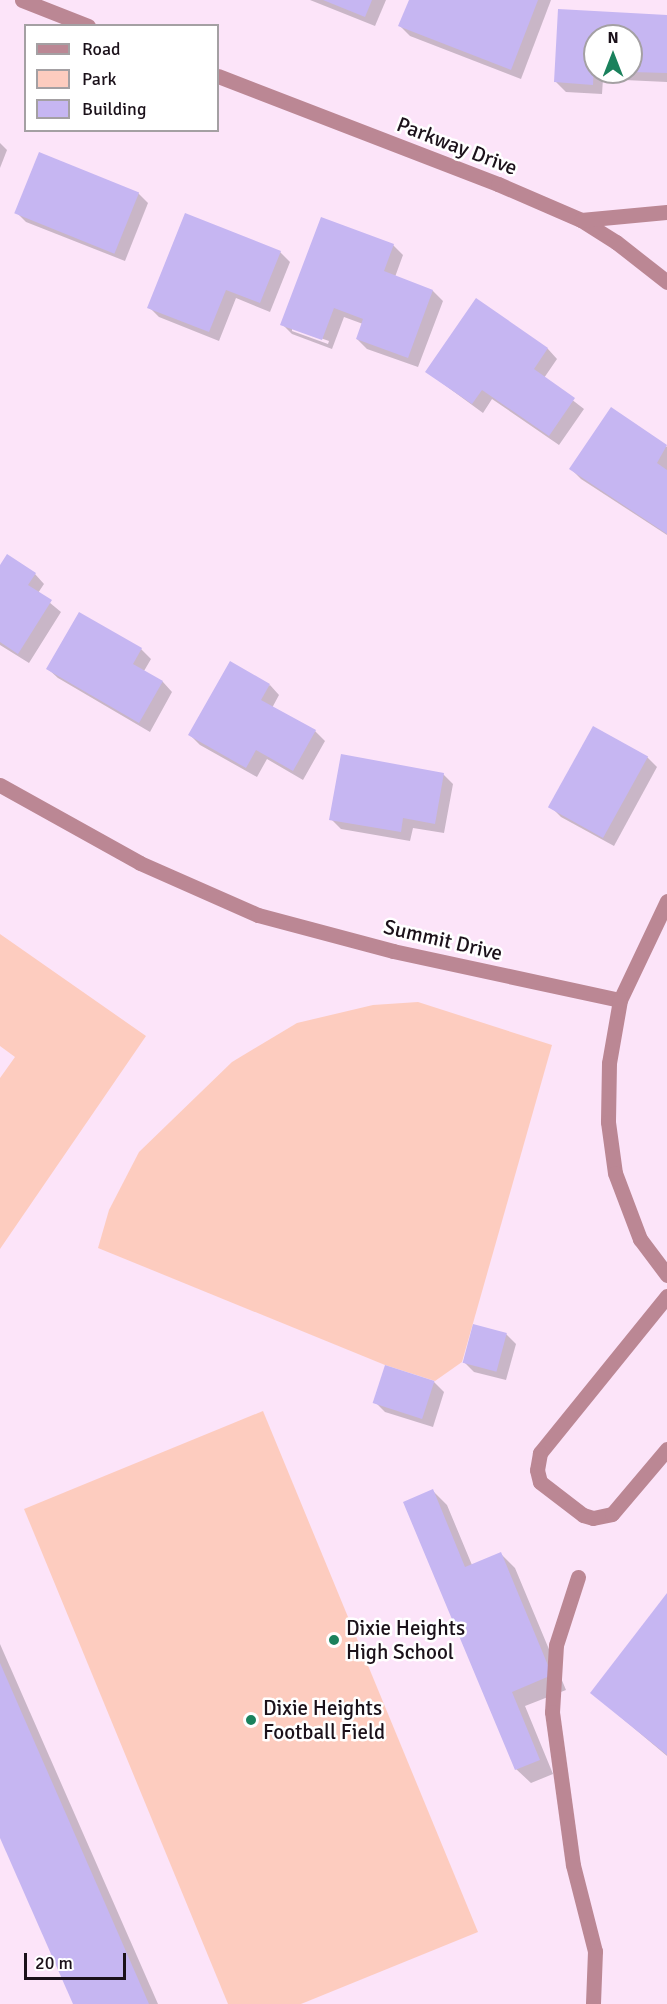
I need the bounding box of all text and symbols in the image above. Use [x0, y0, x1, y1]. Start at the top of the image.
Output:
legend [24, 24, 219, 132]
north arrow [583, 24, 643, 84]
text: N [607, 28, 619, 48]
text: Road [82, 38, 121, 60]
text: Park [82, 68, 117, 90]
text: Building [82, 98, 146, 120]
street label: Parkway Drive [393, 111, 521, 181]
street label: Summit Drive [381, 914, 505, 966]
place label: Dixie Heights High School [346, 1615, 465, 1665]
marker: Dixie Heights High School [327, 1633, 341, 1647]
place label: Dixie Heights Football Field [263, 1695, 385, 1745]
marker: Dixie Heights Football Field [244, 1713, 258, 1727]
scale bar [27, 1941, 129, 1979]
text: 20 m [35, 1952, 73, 1974]

